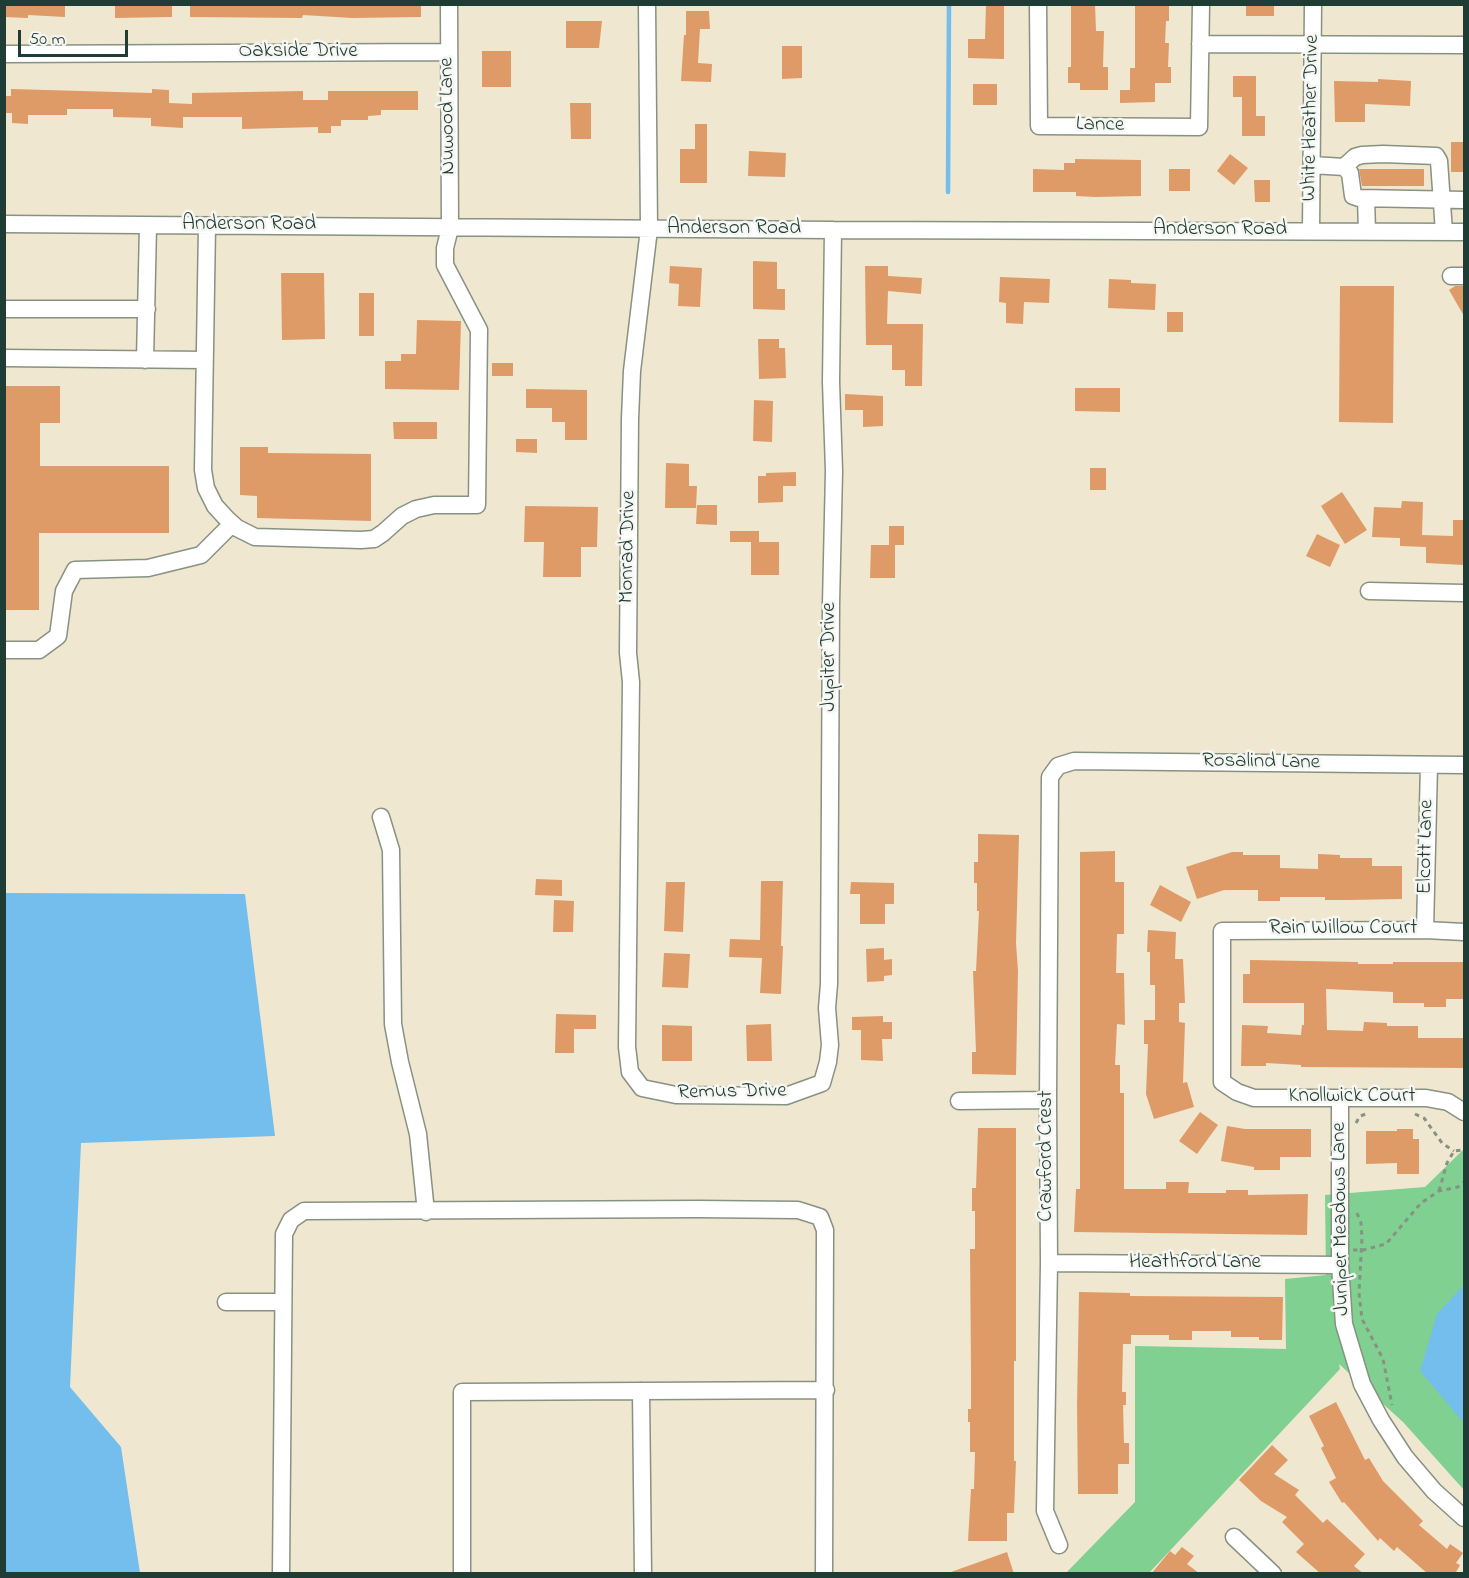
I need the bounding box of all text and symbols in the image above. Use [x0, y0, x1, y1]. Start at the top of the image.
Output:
scale bar [21, 18, 130, 56]
text: 50 m [29, 27, 66, 53]
street label: White Heather Drive [1298, 34, 1326, 202]
street label: Oakside Drive [238, 40, 358, 66]
street label: Nuwood Lane [435, 57, 463, 175]
street label: Lance [1076, 113, 1124, 139]
street label: Anderson Road [182, 213, 316, 239]
street label: Anderson Road [667, 217, 801, 243]
street label: Anderson Road [1153, 218, 1287, 244]
street label: Monrad Drive [615, 490, 643, 604]
street label: Jupiter Drive [818, 602, 844, 712]
street label: Rosalind Lane [1202, 749, 1320, 777]
street label: Elcott Lane [1414, 799, 1440, 895]
street label: Rain Willow Court [1269, 917, 1417, 943]
street label: Remus Drive [677, 1079, 787, 1107]
street label: Knollwick Court [1288, 1085, 1416, 1111]
street label: Crawford Crest [1035, 1090, 1061, 1222]
street label: Juniper Meadows Lane [1328, 1122, 1356, 1316]
street label: Heathford Lane [1129, 1251, 1261, 1277]

